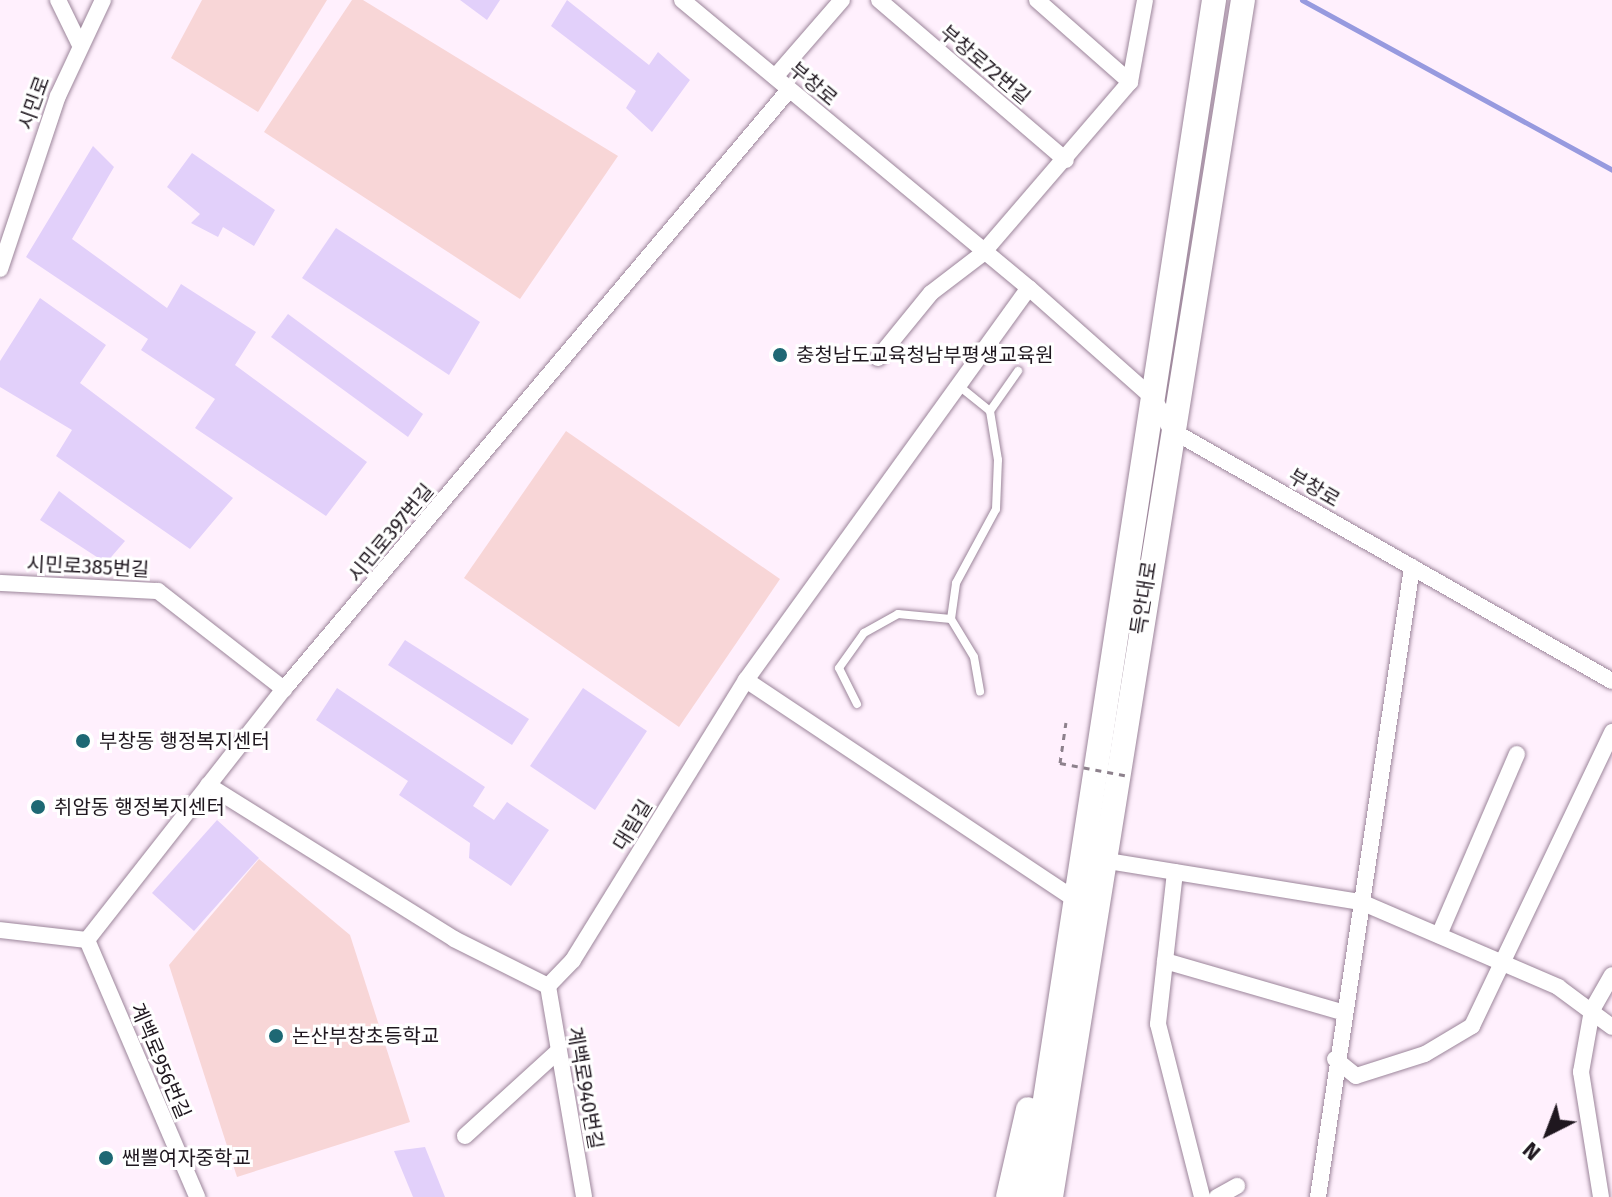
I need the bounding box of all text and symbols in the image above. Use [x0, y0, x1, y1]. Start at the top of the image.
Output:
street label: 부창로72번길 [935, 20, 1035, 110]
street label: 부창로 [784, 57, 842, 111]
street label: 시민로 [13, 73, 55, 133]
place label: 충청남도교육청남부평생교육원 [796, 343, 1054, 367]
marker: 충청남도교육청남부평생교육원 [771, 346, 789, 364]
street label: 부창로 [1284, 464, 1344, 512]
street label: 시민로397번길 [343, 479, 439, 587]
street label: 시민로385번길 [26, 552, 150, 582]
street label: 득안대로 [1126, 560, 1162, 636]
place label: 부창동 행정복지센터 [99, 729, 270, 753]
marker: 부창동 행정복지센터 [74, 732, 92, 750]
place label: 취암동 행정복지센터 [54, 795, 225, 819]
street label: 대림길 [608, 795, 658, 855]
marker: 취암동 행정복지센터 [29, 798, 47, 816]
street label: 계백로956번길 [125, 1000, 195, 1122]
place label: 논산부창초등학교 [292, 1024, 439, 1048]
street label: 계백로940번길 [562, 1025, 608, 1151]
marker: 논산부창초등학교 [267, 1027, 285, 1045]
north arrow [1508, 1093, 1588, 1173]
text: N [1517, 1136, 1546, 1166]
place label: 쌘뽈여자중학교 [122, 1146, 251, 1170]
marker: 쌘뽈여자중학교 [97, 1149, 115, 1167]

